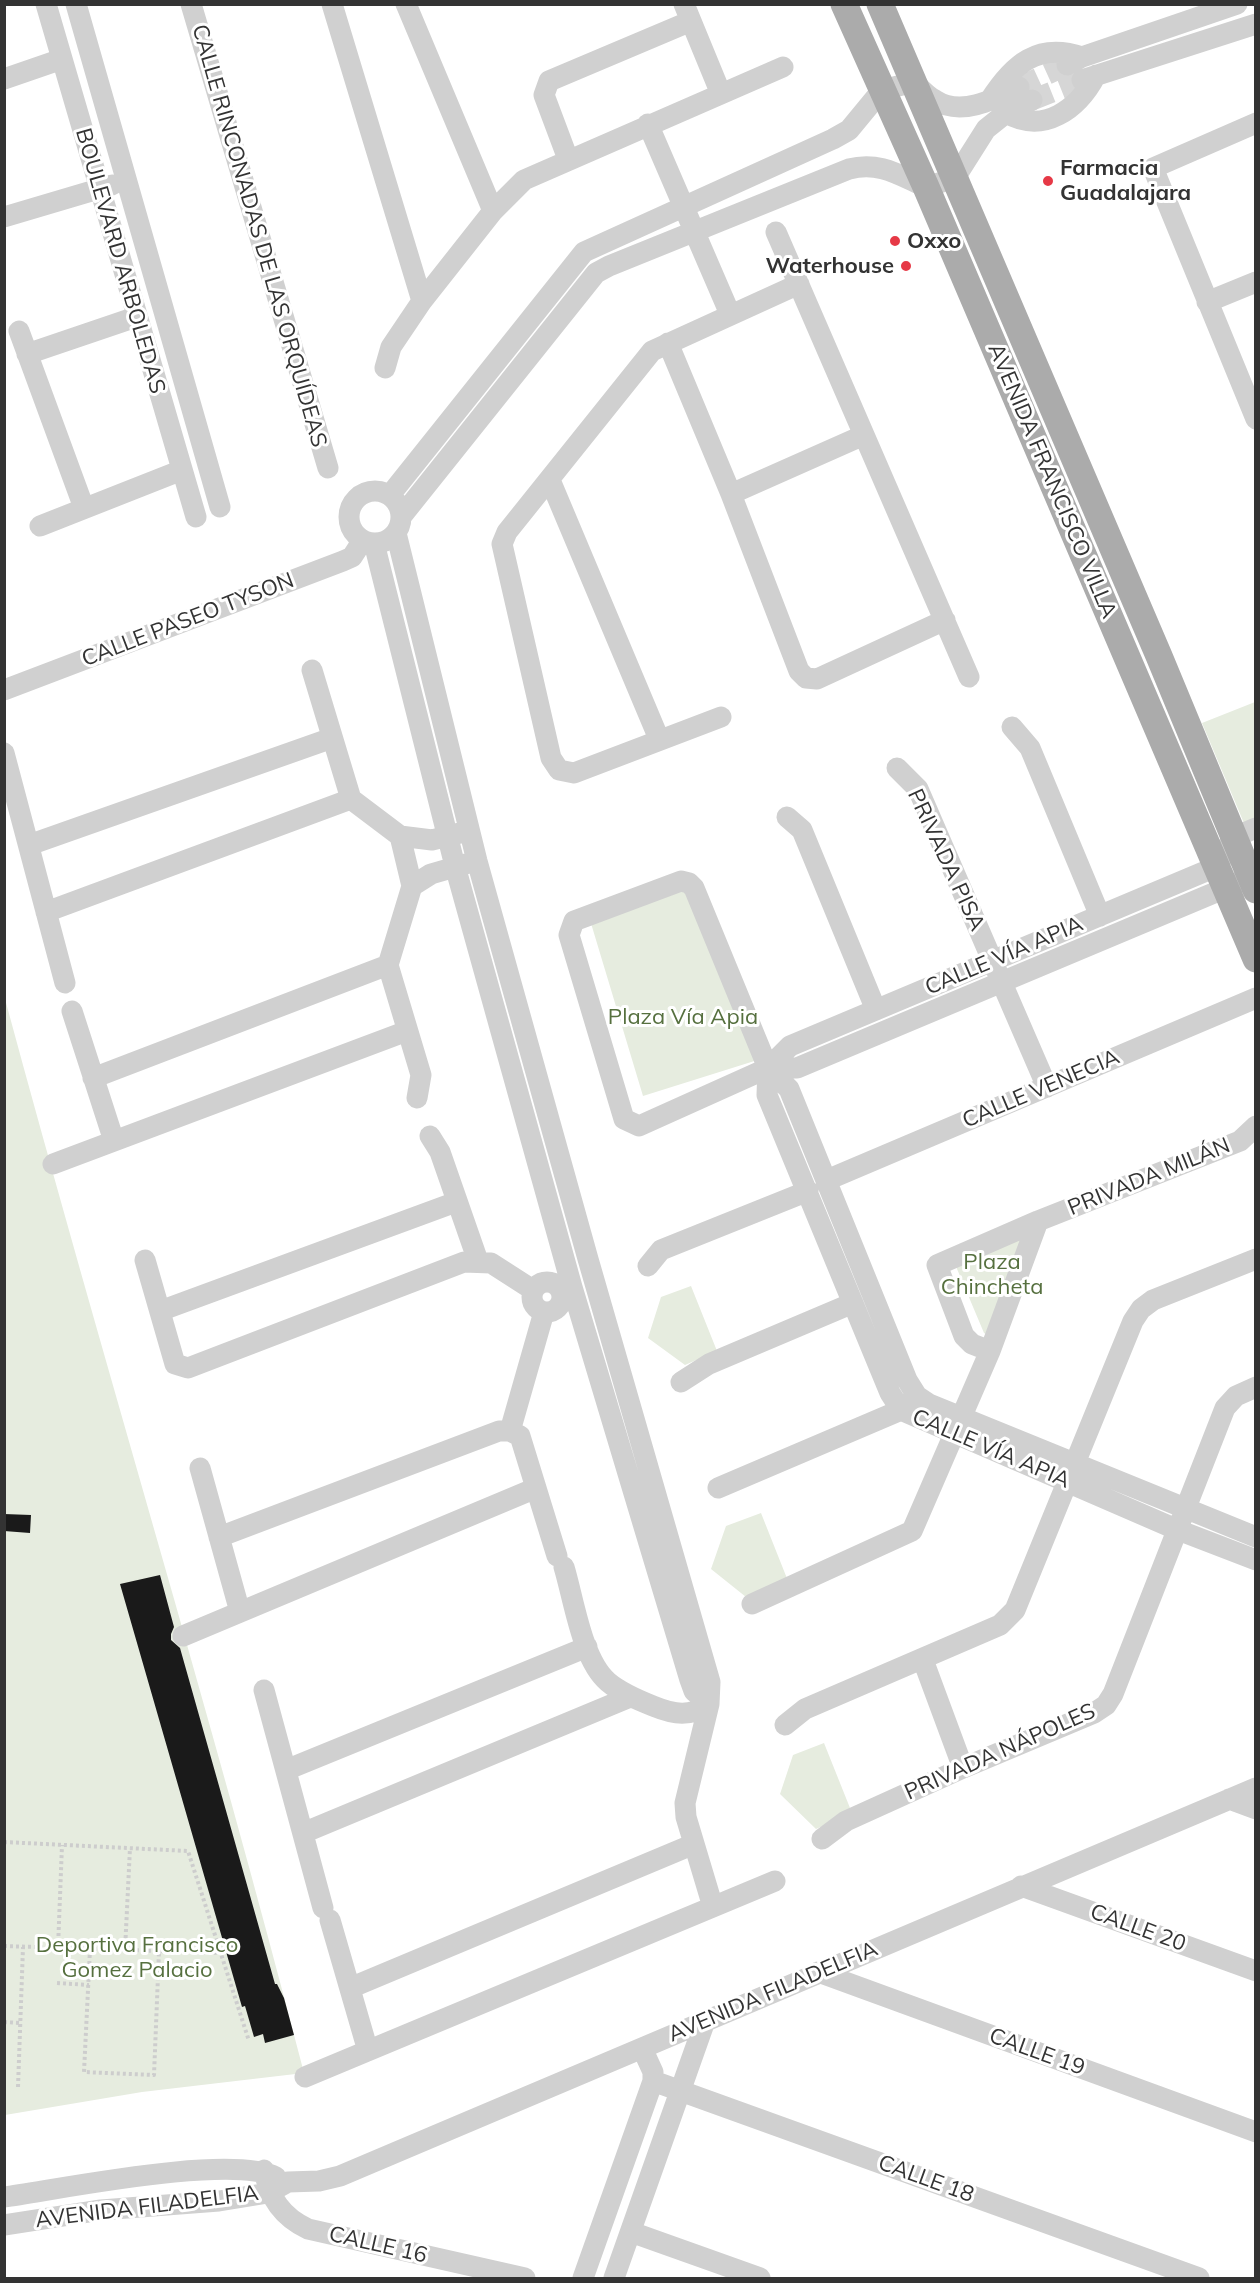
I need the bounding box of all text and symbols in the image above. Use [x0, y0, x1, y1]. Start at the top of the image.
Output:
street label: CALLE RINCONADAS DE LAS ORQUÍDEAS [186, 22, 332, 450]
street label: BOULEVARD ARBOLEDAS [69, 125, 171, 397]
place label: Farmacia Guadalajara [1060, 155, 1191, 206]
marker: Farmacia Guadalajara [1041, 174, 1055, 188]
place label: Oxxo [907, 228, 961, 254]
marker: Oxxo [888, 234, 902, 248]
place label: Waterhouse [766, 253, 894, 279]
marker: Waterhouse [899, 259, 913, 273]
street label: AVENIDA FRANCISCO VILLA [982, 340, 1122, 622]
street label: CALLE PASEO TYSON [78, 567, 298, 673]
street label: PRIVADA PISA [902, 785, 990, 935]
street label: CALLE VÍA APIA [921, 911, 1087, 1001]
park label: Plaza Vía Apia [608, 1004, 758, 1030]
street label: CALLE VENECIA [959, 1044, 1123, 1134]
street label: PRIVADA MILÁN [1064, 1132, 1234, 1222]
park label: Plaza Chincheta [941, 1249, 1043, 1300]
street label: CALLE VÍA APIA [908, 1404, 1074, 1494]
street label: PRIVADA NÁPOLES [901, 1698, 1099, 1806]
street label: CALLE 20 [1087, 1899, 1189, 1957]
park label: Deportiva Francisco Gomez Palacio [36, 1932, 238, 1984]
street label: AVENIDA FILADELFIA [664, 1936, 882, 2048]
street label: CALLE 19 [986, 2023, 1088, 2081]
street label: CALLE 18 [875, 2150, 977, 2208]
street label: AVENIDA FILADELFIA [34, 2180, 260, 2234]
street label: CALLE 16 [326, 2221, 430, 2269]

